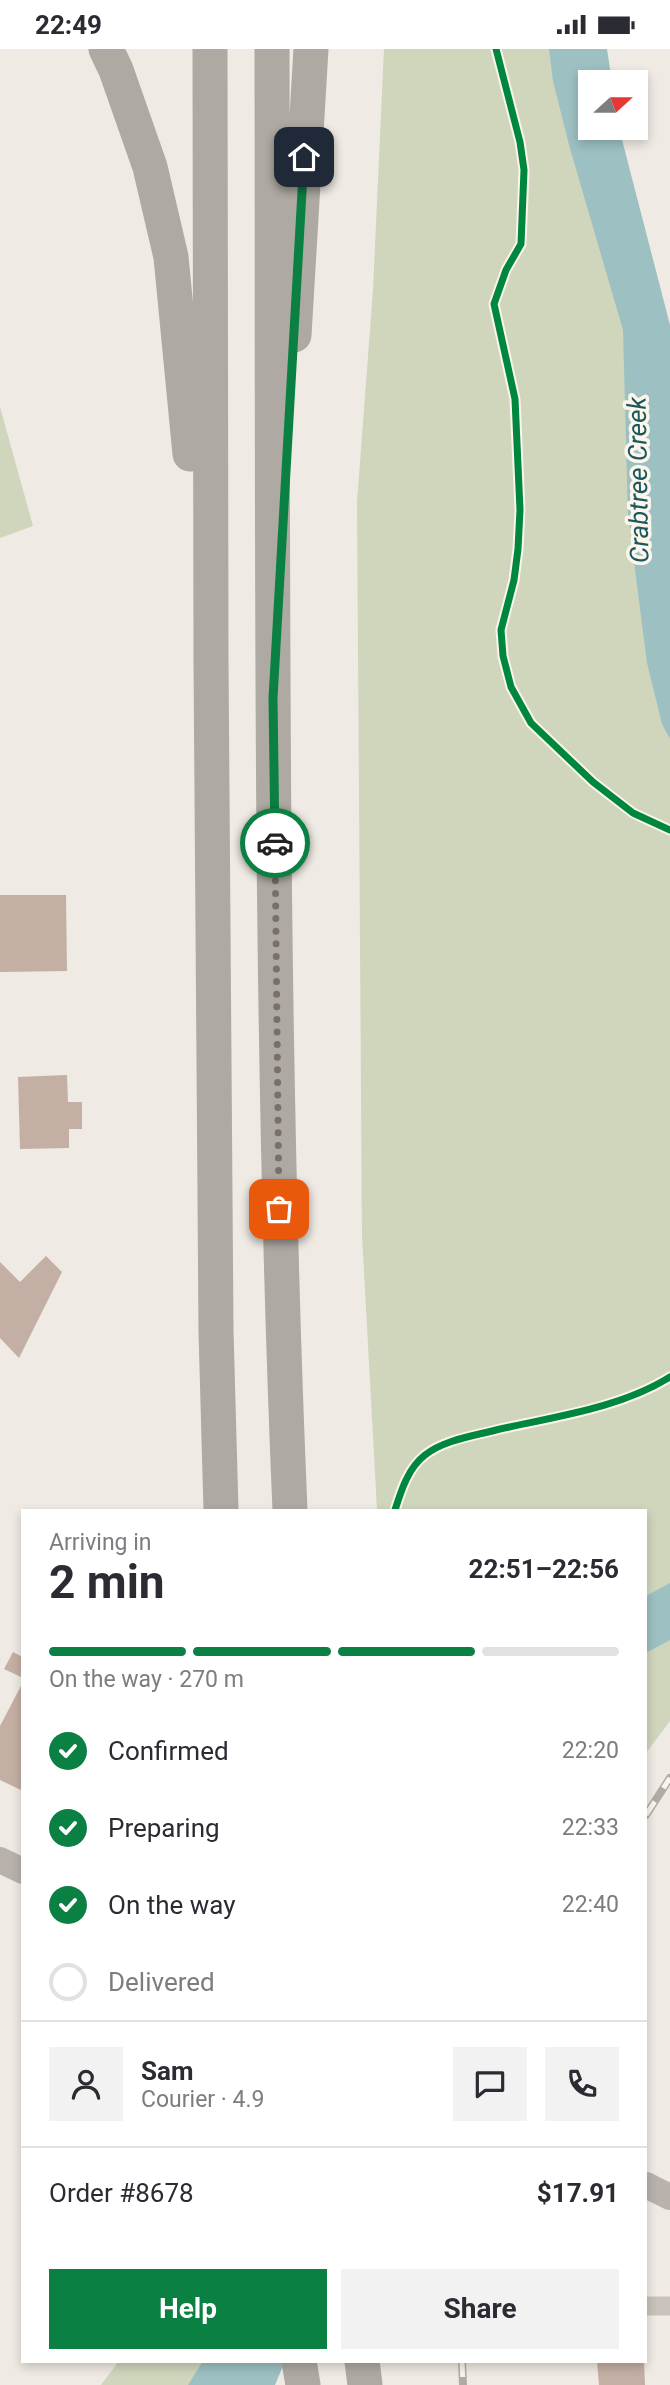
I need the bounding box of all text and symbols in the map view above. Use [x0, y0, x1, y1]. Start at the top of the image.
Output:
text: 22:49 [35, 10, 102, 40]
north arrow [578, 70, 648, 140]
map controls [578, 70, 648, 140]
pin [274, 127, 334, 187]
icon: home [285, 138, 323, 176]
water label: Crabtree Creek [622, 395, 654, 563]
courier [240, 808, 310, 878]
icon: car [256, 824, 294, 862]
pin [249, 1179, 309, 1239]
icon: bag [260, 1190, 298, 1228]
text: Arriving in [49, 1529, 152, 1556]
text: 22:51–22:56 [469, 1554, 619, 1584]
text: 2 min [49, 1555, 165, 1609]
text: On the way · 270 m [49, 1666, 244, 1693]
icon: check [49, 1732, 87, 1770]
text: Confirmed [108, 1736, 229, 1766]
text: 22:20 [562, 1737, 619, 1764]
icon: check [49, 1809, 87, 1847]
text: Preparing [108, 1813, 220, 1843]
text: 22:33 [562, 1814, 619, 1841]
icon: check [49, 1886, 87, 1924]
text: On the way [108, 1890, 236, 1920]
text: 22:40 [562, 1891, 619, 1918]
text: Delivered [108, 1967, 215, 1997]
button: person [49, 2047, 123, 2121]
button: chat [453, 2047, 527, 2121]
button: phone [545, 2047, 619, 2121]
text: Sam [141, 2056, 193, 2086]
text: Courier · 4.9 [141, 2086, 264, 2113]
text: Order #8678 [49, 2178, 194, 2208]
text: $17.91 [537, 2178, 619, 2208]
button: Help [49, 2269, 327, 2349]
button: Share [341, 2269, 619, 2349]

